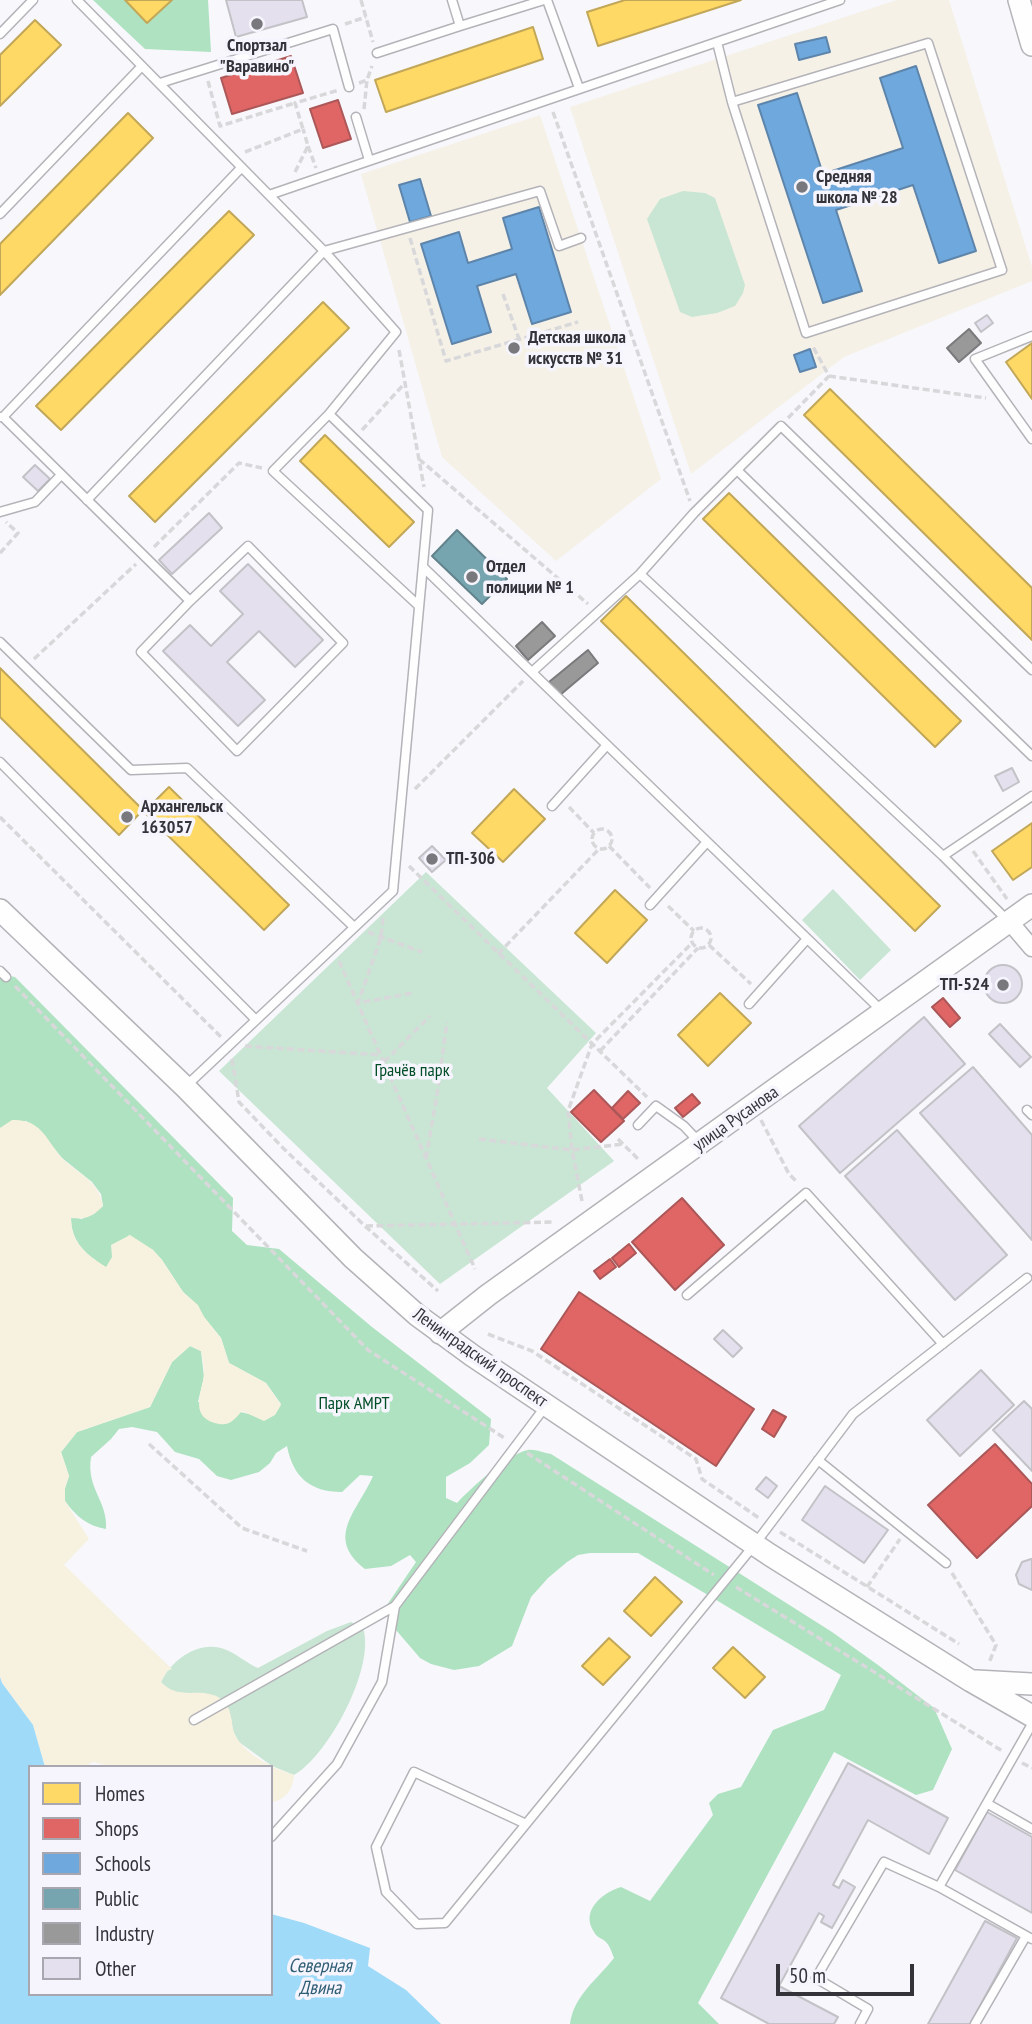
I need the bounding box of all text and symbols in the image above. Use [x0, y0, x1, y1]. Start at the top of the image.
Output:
marker: Спортзал "Варавино" [249, 16, 265, 32]
place label: Спортзал "Варавино" [220, 35, 294, 78]
place label: Средняя школа № 28 [816, 166, 898, 208]
marker: Средняя школа № 28 [794, 179, 810, 195]
place label: Детская школа искусств № 31 [528, 327, 626, 370]
marker: Детская школа искусств № 31 [506, 340, 522, 356]
place label: Отдел полиции № 1 [486, 556, 574, 598]
marker: Отдел полиции № 1 [464, 569, 480, 585]
place label: Архангельск 163057 [141, 796, 223, 838]
marker: Архангельск 163057 [119, 809, 135, 825]
place label: ТП-306 [446, 848, 495, 870]
marker: ТП-306 [424, 851, 440, 867]
place label: ТП-524 [940, 974, 989, 996]
marker: ТП-524 [995, 977, 1011, 993]
park label: Грачёв парк [374, 1060, 450, 1082]
street label: улица Русанова [689, 1082, 783, 1156]
street label: Ленинградский проспект [409, 1304, 551, 1412]
park label: Парк АМРТ [318, 1393, 390, 1415]
legend [28, 1765, 273, 1996]
text: Homes [95, 1780, 145, 1807]
text: Shops [95, 1815, 139, 1842]
text: Schools [95, 1850, 151, 1877]
text: Public [95, 1885, 139, 1912]
text: Industry [95, 1920, 154, 1947]
scale bar [780, 1951, 918, 1995]
text: Other [95, 1955, 136, 1982]
water label: Северная Двина [289, 1956, 351, 2000]
text: 50 m [789, 1962, 826, 1989]

